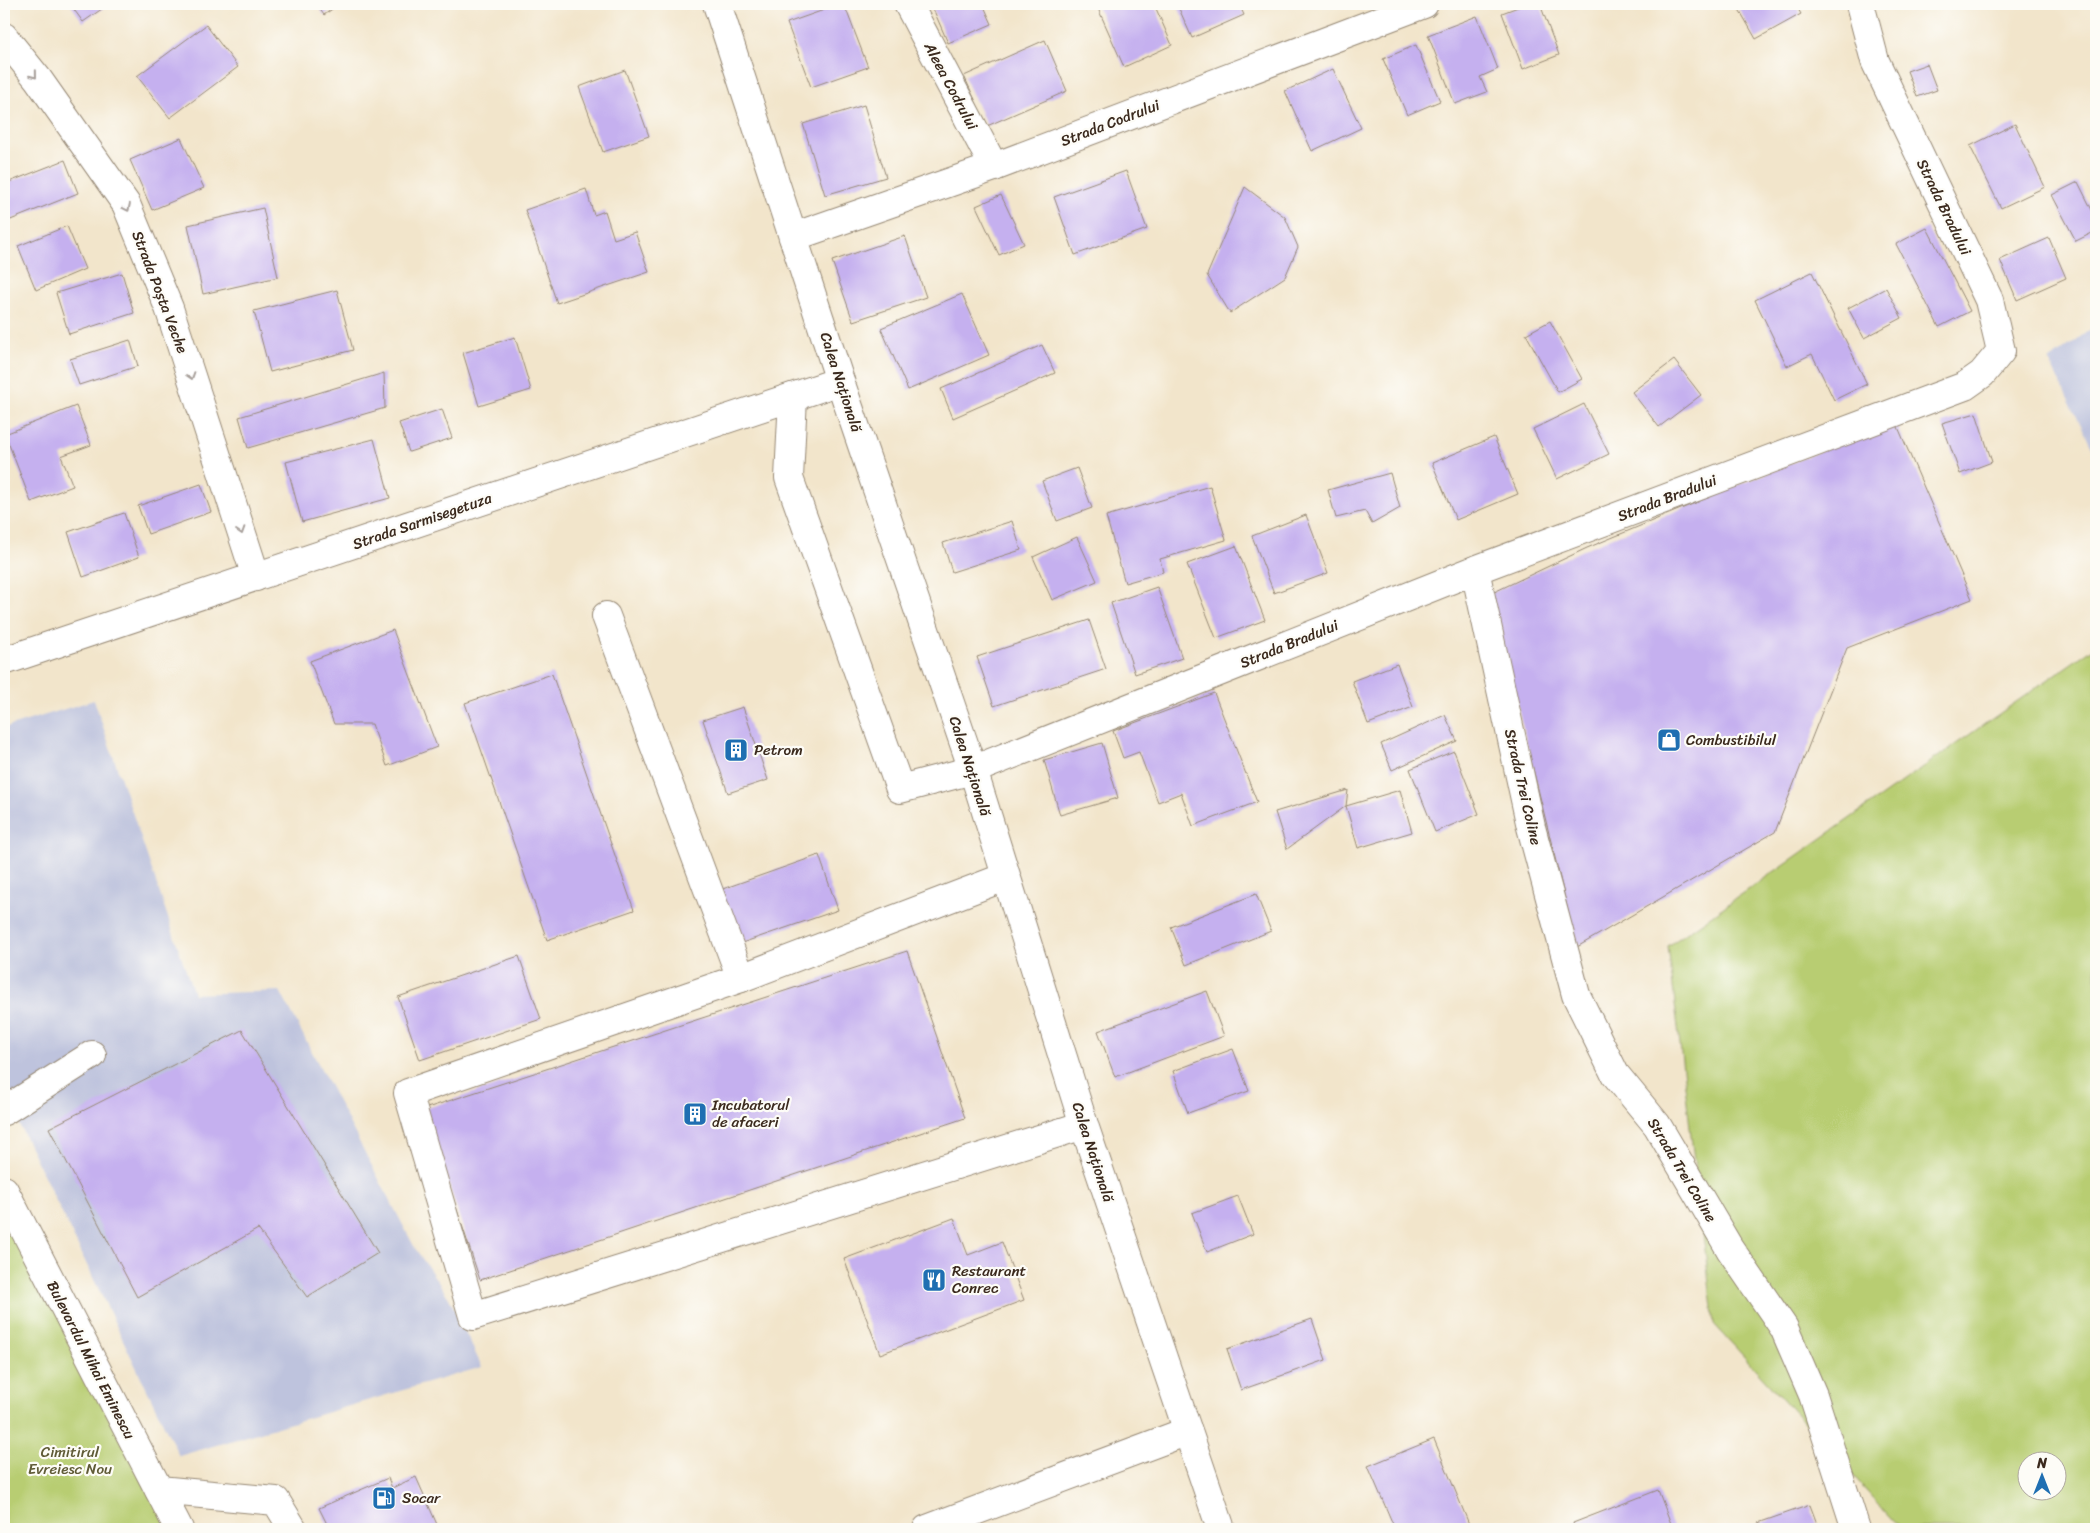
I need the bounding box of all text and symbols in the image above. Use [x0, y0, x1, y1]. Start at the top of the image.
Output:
street label: Aleea Codrului [916, 36, 986, 135]
one-way arrow [29, 69, 37, 78]
street label: Strada Codrului [1057, 92, 1164, 154]
street label: Strada Bradului [1909, 154, 1979, 260]
one-way arrow [121, 203, 131, 212]
street label: Strada Poșta Veche [125, 227, 195, 357]
street label: Calea Națională [813, 329, 870, 436]
one-way arrow [185, 372, 195, 380]
street label: Strada Bradului [1614, 467, 1721, 529]
street label: Strada Sarmisegetuza [349, 485, 496, 557]
one-way arrow [235, 526, 245, 534]
street label: Strada Bradului [1236, 612, 1343, 676]
street label: Calea Națională [942, 713, 999, 820]
street label: Strada Trei Coline [1497, 726, 1549, 848]
shop icon: Combustibilul [1656, 727, 1682, 753]
place label: Combustibilul [1686, 727, 1777, 753]
building icon: Petrom [723, 737, 749, 763]
place label: Petrom [754, 737, 803, 763]
place label: Incubatorul de afaceri [711, 1092, 790, 1135]
street label: Calea Națională [1065, 1099, 1122, 1206]
building icon: Incubatorul de afaceri [682, 1101, 708, 1127]
street label: Strada Trei Coline [1640, 1112, 1724, 1228]
place label: Restaurant Conrec [952, 1258, 1027, 1301]
restaurant icon: Restaurant Conrec [921, 1267, 947, 1293]
street label: Bulevardul Mihai Eminescu [40, 1276, 142, 1444]
park label: Cimitirul Evreiesc Nou [28, 1439, 112, 1482]
north arrow [2018, 1450, 2068, 1500]
text: N [2036, 1451, 2047, 1476]
fuel station icon: Socar [371, 1485, 397, 1511]
place label: Socar [402, 1485, 441, 1511]

